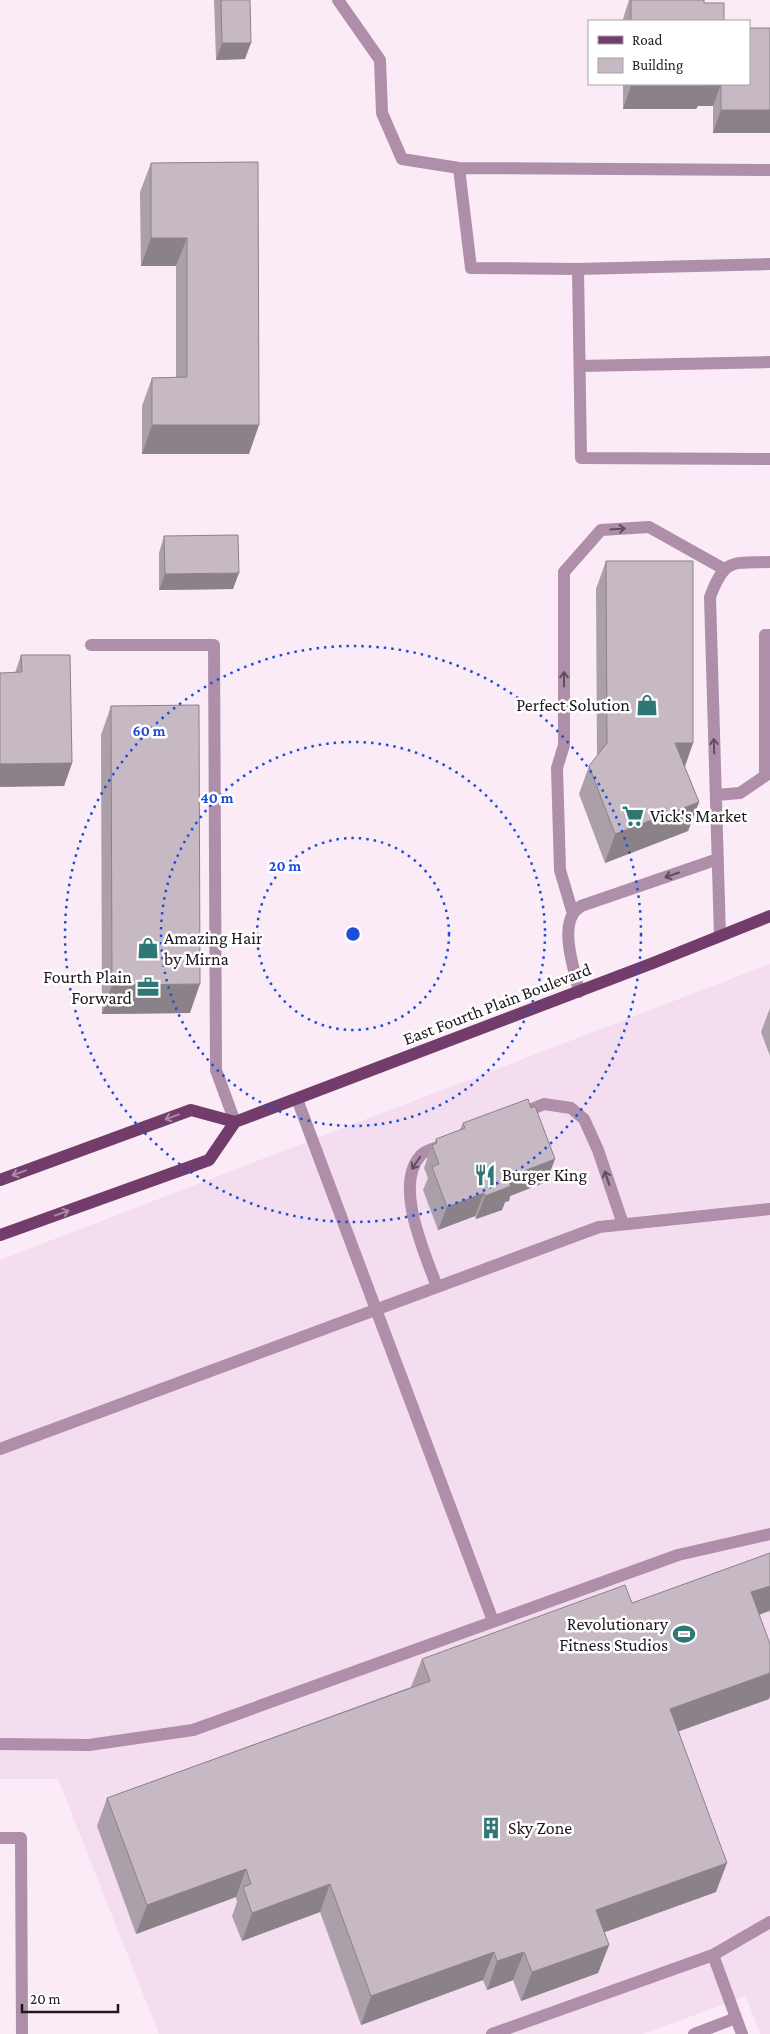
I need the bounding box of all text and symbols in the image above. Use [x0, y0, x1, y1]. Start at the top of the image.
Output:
legend [588, 20, 750, 85]
text: Road [632, 32, 663, 48]
text: Building [632, 57, 683, 74]
one-way arrow [610, 524, 626, 533]
one-way arrow [559, 671, 569, 688]
shop icon: Perfect Solution [634, 692, 660, 718]
place label: Perfect Solution [516, 695, 630, 715]
text: 60 m [133, 723, 166, 739]
one-way arrow [709, 738, 719, 754]
text: 40 m [201, 790, 234, 806]
supermarket icon: Vick's Market [620, 803, 646, 829]
place label: Vick's Market [650, 806, 748, 826]
text: 20 m [269, 858, 301, 874]
one-way arrow [664, 870, 680, 880]
centre of rings [344, 925, 362, 943]
place label: Amazing Hair by Mirna [164, 928, 263, 969]
shop icon: Amazing Hair by Mirna [135, 935, 161, 961]
street label: East Fourth Plain Boulevard [400, 959, 594, 1049]
place label: Fourth Plain Forward [43, 967, 133, 1008]
office icon: Fourth Plain Forward [135, 974, 161, 1000]
one-way arrow [164, 1113, 180, 1122]
one-way arrow [411, 1155, 421, 1169]
restaurant icon: Burger King [472, 1162, 498, 1188]
place label: Burger King [502, 1165, 587, 1185]
one-way arrow [12, 1169, 27, 1178]
one-way arrow [602, 1171, 611, 1186]
one-way arrow [54, 1208, 70, 1217]
place label: Revolutionary Fitness Studios [559, 1614, 669, 1655]
sports icon: Revolutionary Fitness Studios [671, 1621, 697, 1647]
building icon: Sky Zone [478, 1815, 504, 1841]
place label: Sky Zone [508, 1818, 572, 1838]
scale bar [22, 1982, 119, 2014]
text: 20 m [30, 1991, 61, 2007]

